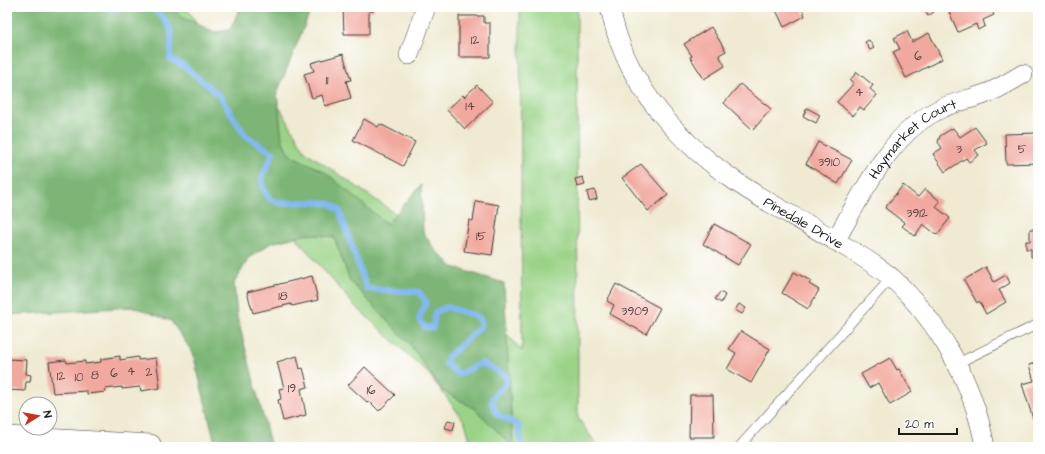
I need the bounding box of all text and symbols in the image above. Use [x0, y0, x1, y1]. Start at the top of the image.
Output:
house number: 12 [471, 32, 479, 49]
house number: 6 [914, 48, 922, 65]
house number: 11 [325, 72, 329, 89]
house number: 4 [855, 84, 863, 101]
street label: Haymarket Court [864, 94, 960, 183]
house number: 14 [465, 98, 475, 115]
house number: 3 [956, 141, 962, 158]
house number: 5 [1018, 141, 1027, 158]
house number: 3910 [818, 154, 840, 171]
street label: Pinedale Drive [759, 192, 847, 254]
house number: 3912 [906, 205, 928, 222]
house number: 15 [476, 228, 487, 245]
house number: 18 [278, 288, 288, 305]
house number: 3909 [621, 303, 649, 320]
house number: 4 [127, 363, 135, 380]
house number: 2 [146, 364, 153, 381]
house number: 6 [110, 365, 118, 382]
house number: 8 [91, 367, 99, 384]
house number: 12 [57, 368, 65, 385]
house number: 10 [74, 369, 84, 386]
house number: 19 [288, 380, 296, 397]
house number: 16 [366, 382, 376, 399]
north arrow [18, 396, 58, 436]
text: N [39, 409, 55, 419]
scale bar [899, 410, 957, 436]
text: 20 m [905, 416, 934, 433]

